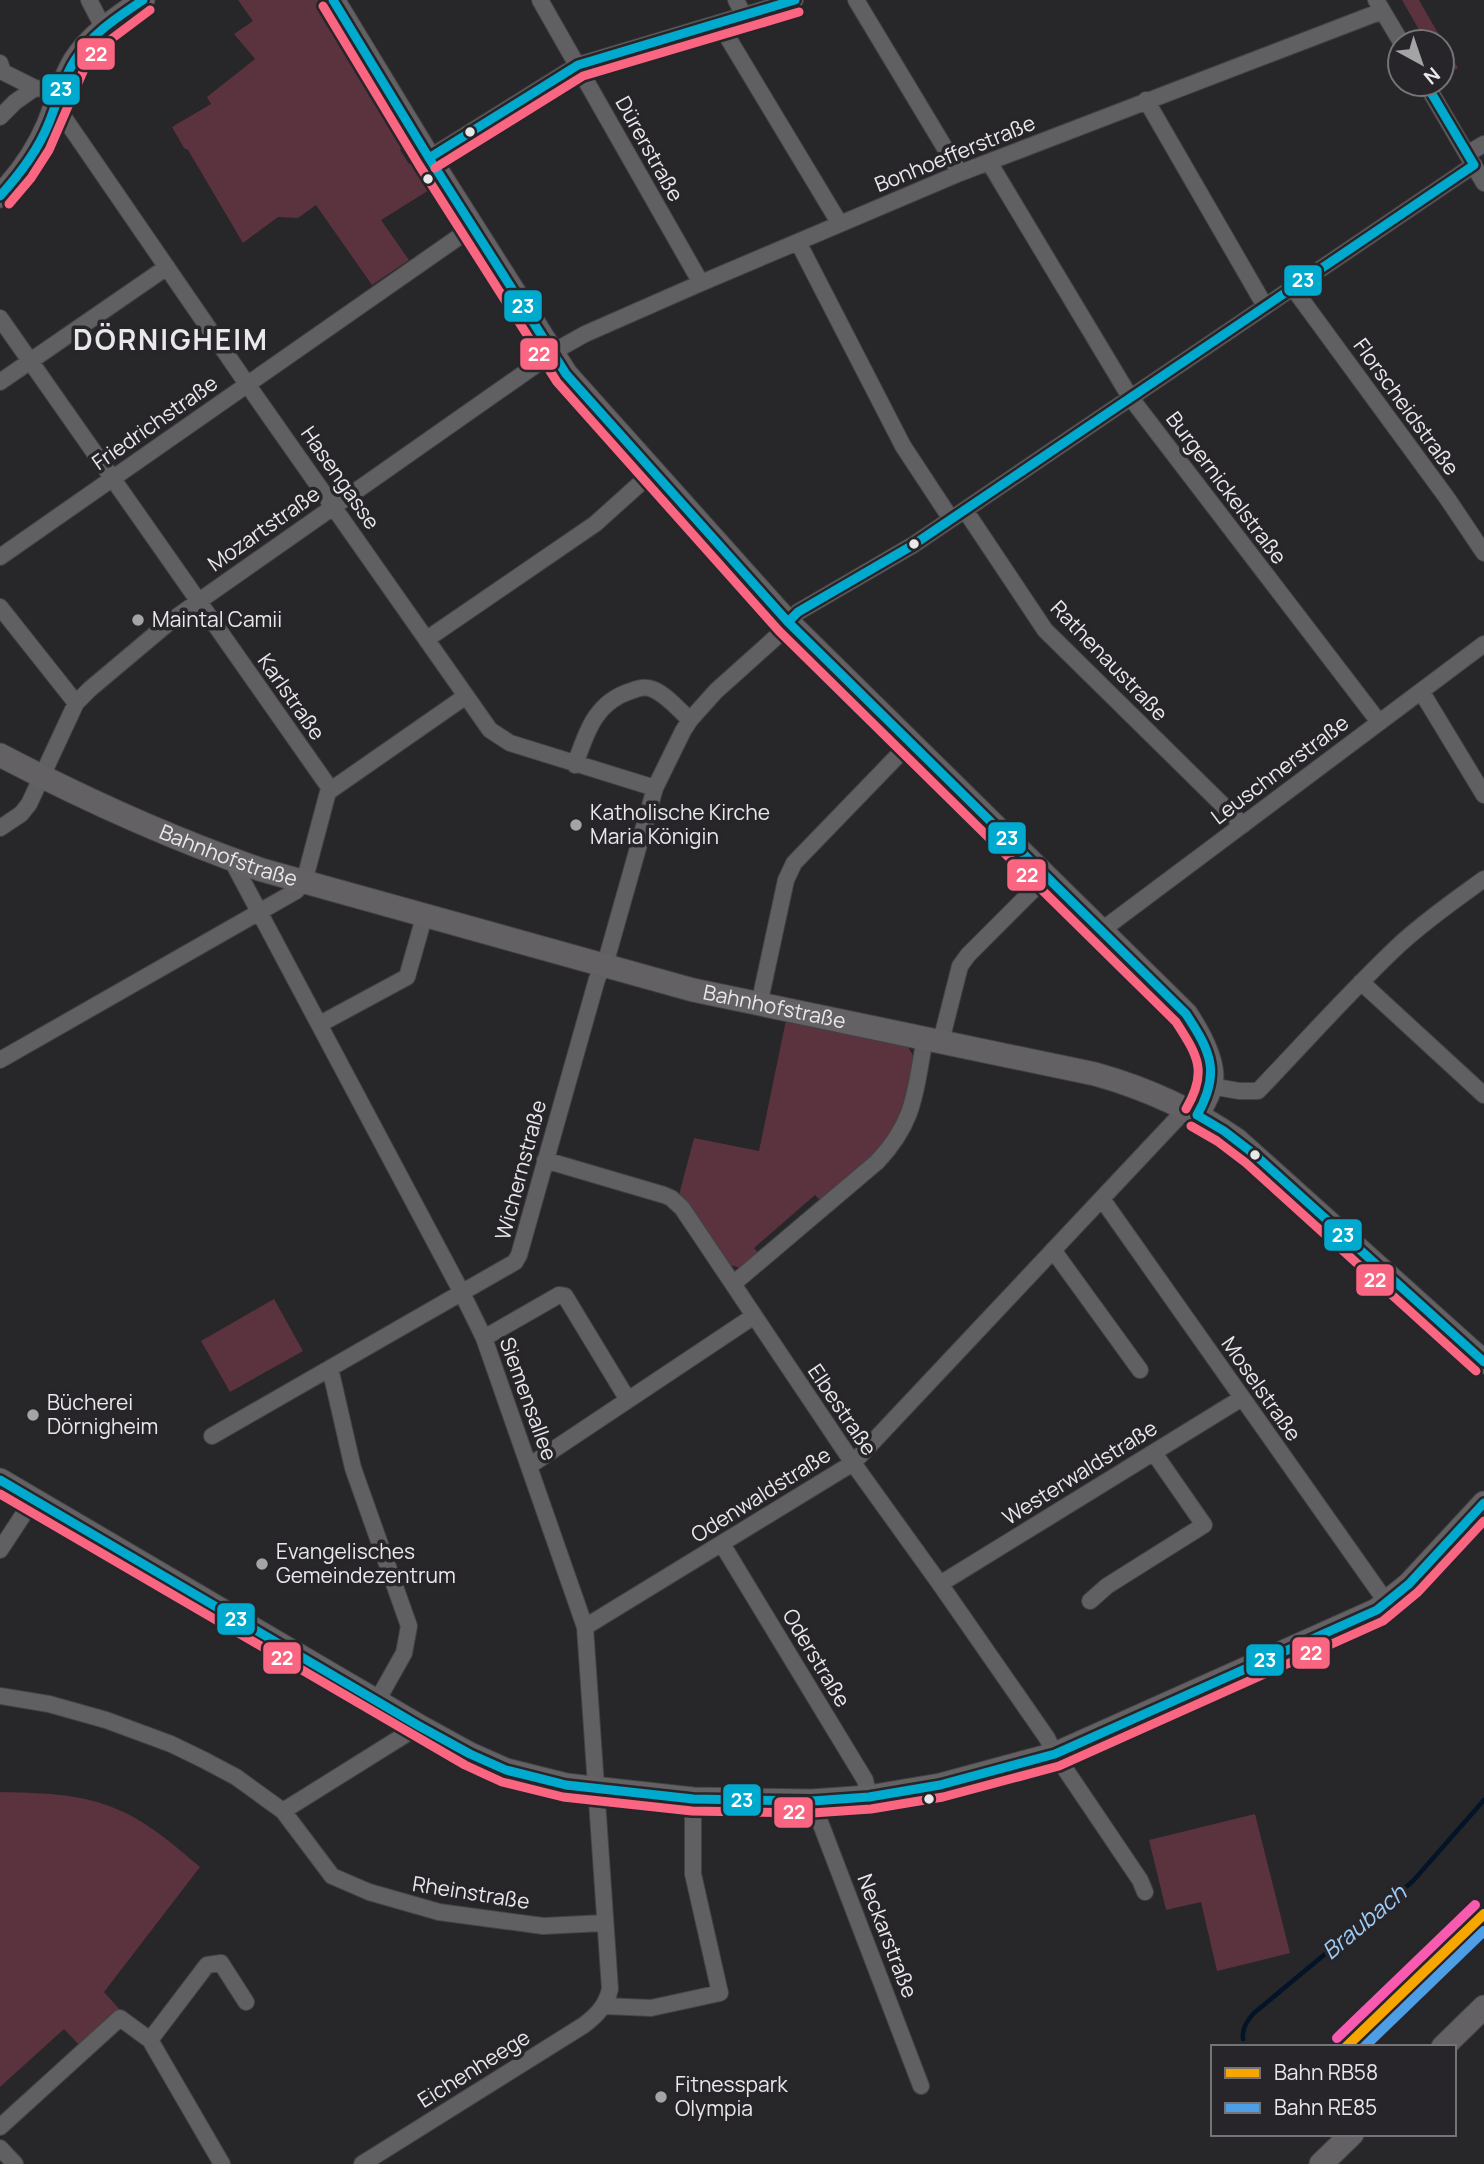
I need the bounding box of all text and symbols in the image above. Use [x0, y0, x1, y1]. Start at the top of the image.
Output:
north arrow [1386, 28, 1456, 98]
line badge: 22 [76, 37, 116, 71]
text: 22 [85, 41, 107, 67]
text: N [1418, 62, 1446, 90]
line badge: 23 [41, 73, 81, 106]
text: 23 [50, 76, 72, 102]
street label: Dürerstraße [609, 91, 690, 206]
street label: Bonhoefferstraße [870, 108, 1039, 198]
unlabelled marker [463, 125, 477, 139]
unlabelled marker [421, 172, 435, 186]
line badge: 23 [1283, 264, 1323, 297]
text: 23 [1292, 267, 1314, 293]
line badge: 23 [503, 289, 543, 323]
text: 23 [512, 293, 534, 319]
district label: DÖRNIGHEIM [73, 320, 269, 358]
street label: Florscheidstraße [1348, 332, 1466, 481]
line badge: 22 [519, 337, 559, 371]
text: 22 [528, 341, 550, 367]
street label: Friedrichstraße [86, 368, 223, 476]
street label: Burgernickelstraße [1160, 405, 1293, 569]
street label: Hasengasse [295, 420, 387, 535]
street label: Mozartstraße [202, 479, 325, 577]
unlabelled marker [907, 537, 921, 551]
street label: Rathenaustraße [1045, 594, 1174, 727]
place label: Maintal Camii [152, 605, 282, 633]
marker: Maintal Camii [130, 612, 146, 628]
street label: Karlstraße [252, 648, 332, 745]
street label: Leuschnerstraße [1205, 708, 1354, 830]
place label: Katholische Kirche Maria Königin [590, 798, 770, 850]
street label: Bahnhofstraße [155, 817, 301, 892]
marker: Katholische Kirche Maria Königin [568, 817, 584, 833]
line badge: 23 [987, 821, 1027, 855]
text: 23 [996, 825, 1018, 851]
line badge: 22 [1006, 858, 1047, 892]
text: 22 [1016, 862, 1038, 888]
street label: Bahnhofstraße [701, 978, 849, 1035]
street label: Wichernstraße [488, 1097, 552, 1243]
unlabelled marker [1248, 1148, 1262, 1162]
line badge: 23 [1323, 1218, 1363, 1252]
text: 23 [1332, 1222, 1354, 1248]
line badge: 22 [1355, 1263, 1395, 1297]
text: 22 [1364, 1267, 1386, 1293]
street label: Moselstraße [1216, 1331, 1308, 1446]
street label: Siemensallee [494, 1333, 564, 1464]
street label: Elbestraße [802, 1358, 884, 1461]
place label: Bücherei Dörnigheim [47, 1388, 158, 1440]
marker: Bücherei Dörnigheim [25, 1407, 41, 1423]
street label: Westerwaldstraße [997, 1413, 1162, 1531]
street label: Odenwaldstraße [685, 1440, 836, 1548]
place label: Evangelisches Gemeindezentrum [276, 1537, 456, 1589]
marker: Evangelisches Gemeindezentrum [254, 1556, 270, 1572]
line badge: 23 [216, 1602, 256, 1636]
street label: Oderstraße [776, 1603, 857, 1712]
text: 23 [225, 1606, 247, 1632]
line badge: 22 [1291, 1636, 1331, 1670]
text: 22 [1300, 1640, 1322, 1666]
line badge: 22 [262, 1641, 302, 1675]
line badge: 23 [1245, 1643, 1285, 1677]
text: 22 [271, 1645, 293, 1671]
text: 23 [1254, 1647, 1276, 1673]
line badge: 23 [722, 1783, 762, 1817]
text: 23 [731, 1787, 753, 1813]
unlabelled marker [922, 1792, 936, 1806]
line badge: 22 [773, 1796, 814, 1829]
text: 22 [783, 1799, 805, 1825]
street label: Rheinstraße [410, 1869, 532, 1915]
street label: Neckarstraße [851, 1870, 924, 2002]
water label: Braubach [1314, 1876, 1413, 1966]
street label: Eichenheege [412, 2023, 535, 2114]
legend [1211, 2045, 1456, 2136]
text: Bahn RB58 [1274, 2058, 1378, 2086]
place label: Fitnesspark Olympia [675, 2070, 788, 2122]
marker: Fitnesspark Olympia [653, 2089, 669, 2105]
text: Bahn RE85 [1274, 2093, 1377, 2121]

